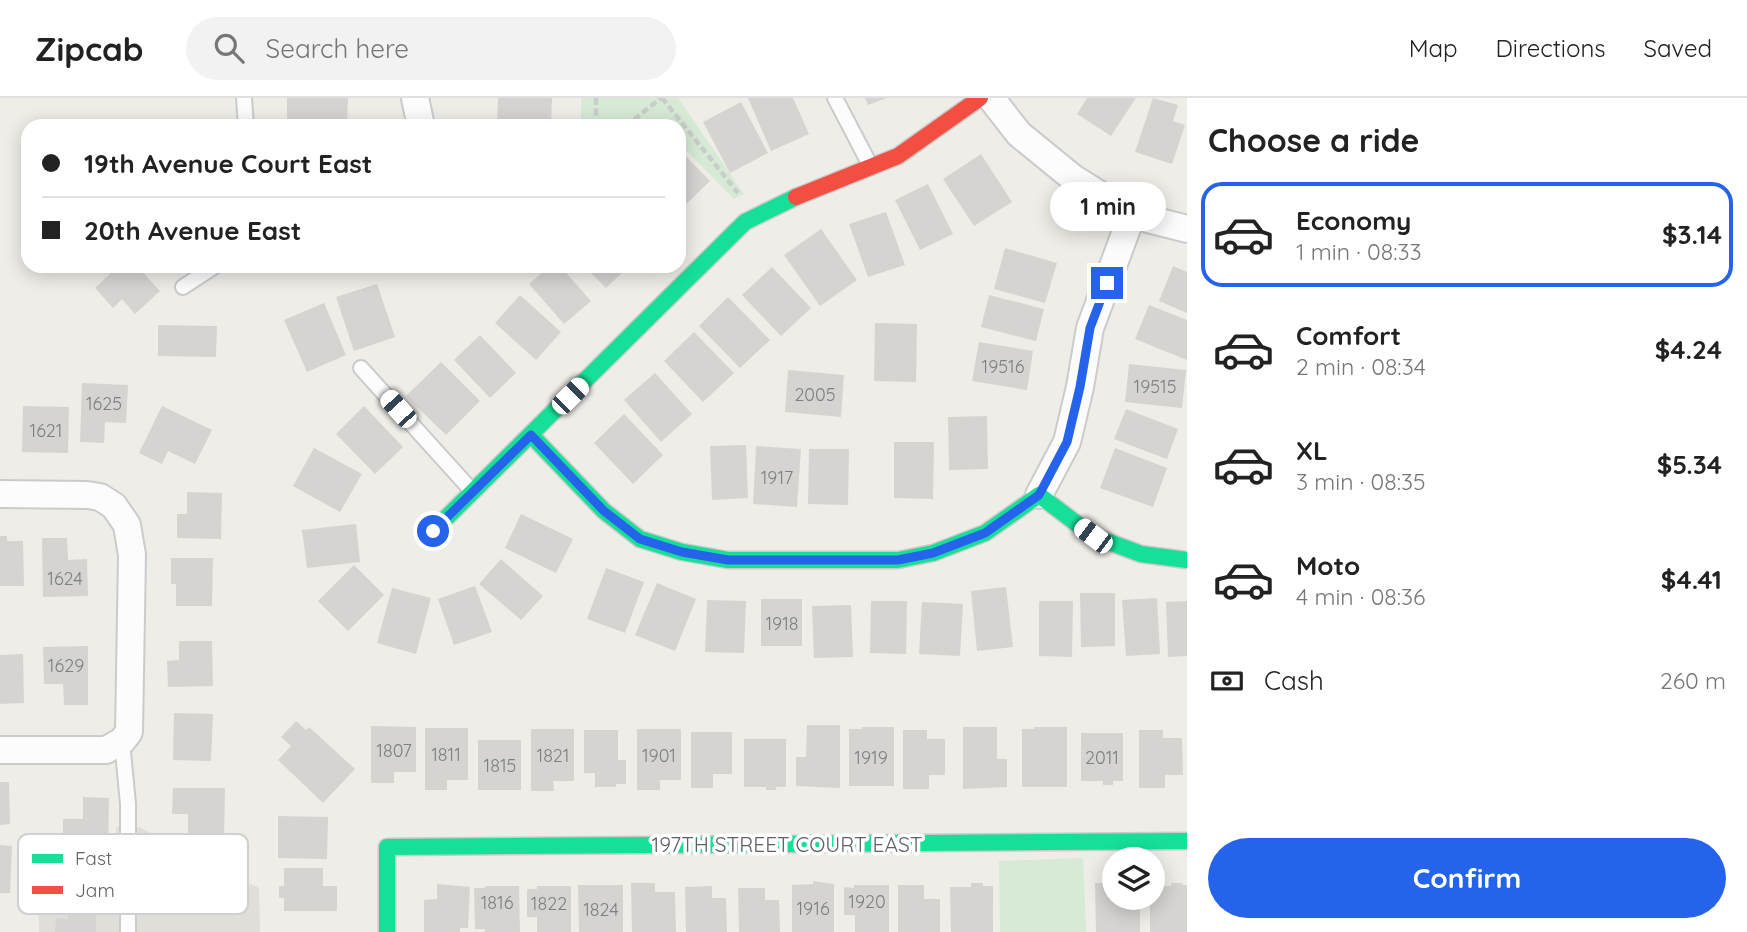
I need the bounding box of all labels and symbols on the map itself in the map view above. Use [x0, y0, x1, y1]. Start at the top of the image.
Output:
callout: 1 min [1049, 181, 1165, 230]
route end [1091, 267, 1123, 299]
house number: 19516 [982, 355, 1025, 378]
car [548, 374, 593, 418]
house number: 19515 [1134, 375, 1176, 398]
house number: 2005 [794, 383, 836, 406]
car [377, 386, 420, 432]
house number: 1625 [86, 392, 122, 415]
house number: 1621 [30, 419, 62, 442]
house number: 1917 [761, 466, 793, 489]
route start [417, 515, 449, 547]
car [1070, 515, 1117, 557]
house number: 1624 [47, 567, 83, 590]
house number: 1918 [765, 612, 799, 635]
house number: 1629 [48, 654, 84, 677]
house number: 1807 [376, 739, 412, 762]
house number: 1811 [431, 743, 461, 766]
house number: 1821 [536, 744, 570, 767]
house number: 1901 [642, 744, 676, 767]
house number: 1919 [854, 746, 888, 769]
house number: 2011 [1085, 746, 1119, 769]
house number: 1815 [484, 754, 516, 777]
street label: 197TH STREET COURT EAST [652, 831, 922, 857]
legend [18, 834, 248, 914]
text: Fast [75, 846, 112, 870]
text: Jam [75, 878, 115, 902]
house number: 1920 [848, 890, 886, 913]
house number: 1816 [481, 891, 514, 914]
house number: 1822 [531, 892, 567, 915]
house number: 1916 [796, 897, 830, 920]
house number: 1824 [583, 898, 619, 921]

